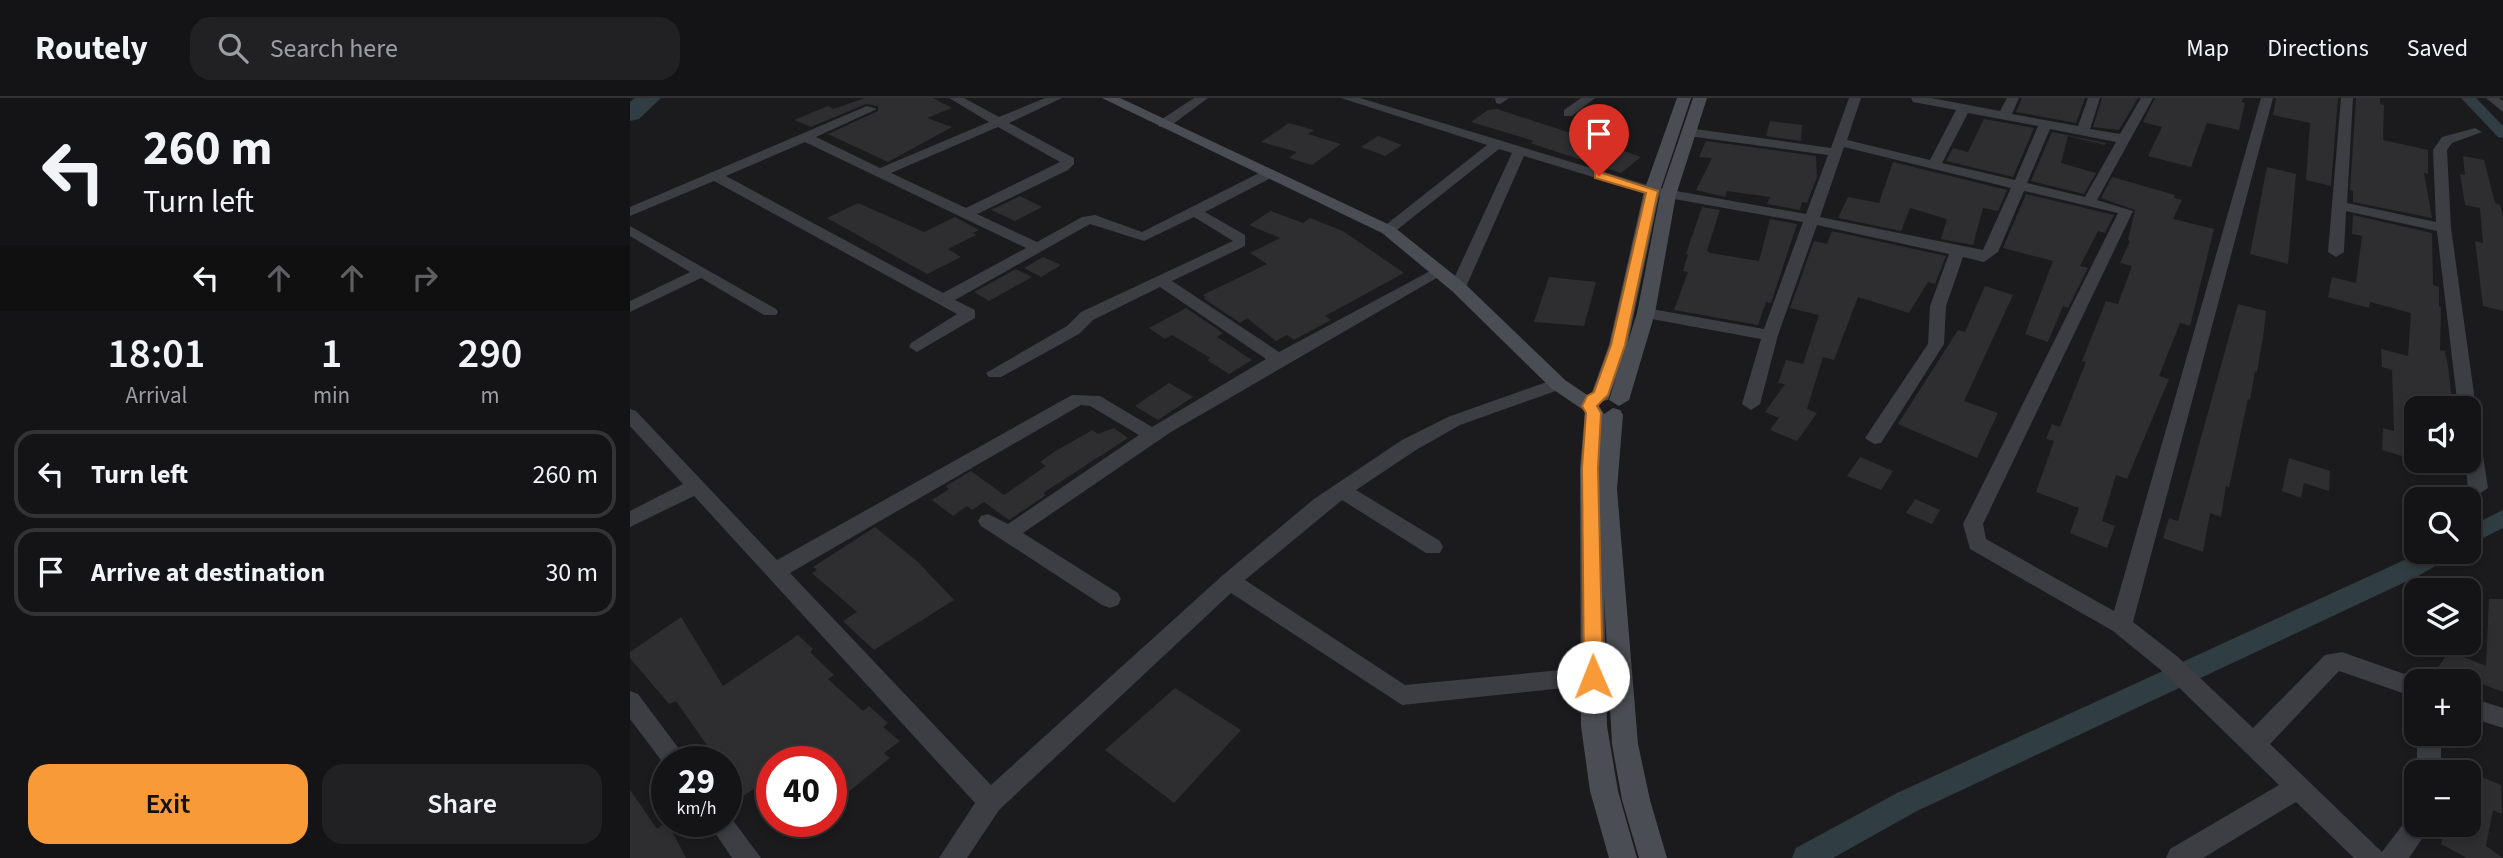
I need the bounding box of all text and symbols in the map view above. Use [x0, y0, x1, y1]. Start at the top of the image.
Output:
search box [190, 17, 680, 80]
text: Routely [35, 25, 148, 72]
icon: search [214, 29, 252, 67]
text: Search here [270, 30, 398, 67]
text: Map [2186, 31, 2229, 66]
text: Directions [2267, 31, 2369, 66]
text: Saved [2407, 31, 2468, 66]
pin [1569, 104, 1629, 176]
text: 260 m [143, 114, 272, 184]
icon: arrive [1580, 115, 1618, 153]
icon: left [28, 126, 119, 217]
text: Turn left [143, 179, 254, 225]
icon: left [187, 259, 225, 297]
icon: ahead [260, 259, 298, 297]
icon: ahead [333, 259, 371, 297]
icon: right [406, 259, 444, 297]
text: 18:01 [108, 324, 205, 384]
text: 1 [321, 324, 342, 384]
text: 290 [458, 324, 522, 384]
text: Arrival [126, 379, 187, 412]
text: min [313, 379, 350, 412]
text: m [481, 379, 500, 412]
map controls [2404, 396, 2481, 837]
button: sound [2404, 396, 2481, 473]
icon: left [32, 455, 70, 493]
text: Turn left [91, 456, 188, 493]
text: 260 m [532, 456, 598, 493]
button: search [2404, 487, 2481, 564]
icon: arrive [32, 553, 70, 591]
text: Arrive at destination [91, 554, 325, 591]
text: 30 m [545, 554, 598, 591]
button: layers [2404, 578, 2481, 655]
position arrow [1556, 640, 1630, 714]
button: + [2404, 669, 2481, 746]
speed limit sign: 40 [756, 746, 847, 837]
text: 29 [678, 757, 715, 807]
button: − [2404, 760, 2481, 837]
button: Exit [28, 764, 308, 844]
button: Share [322, 764, 602, 844]
text: km/h [677, 796, 716, 821]

